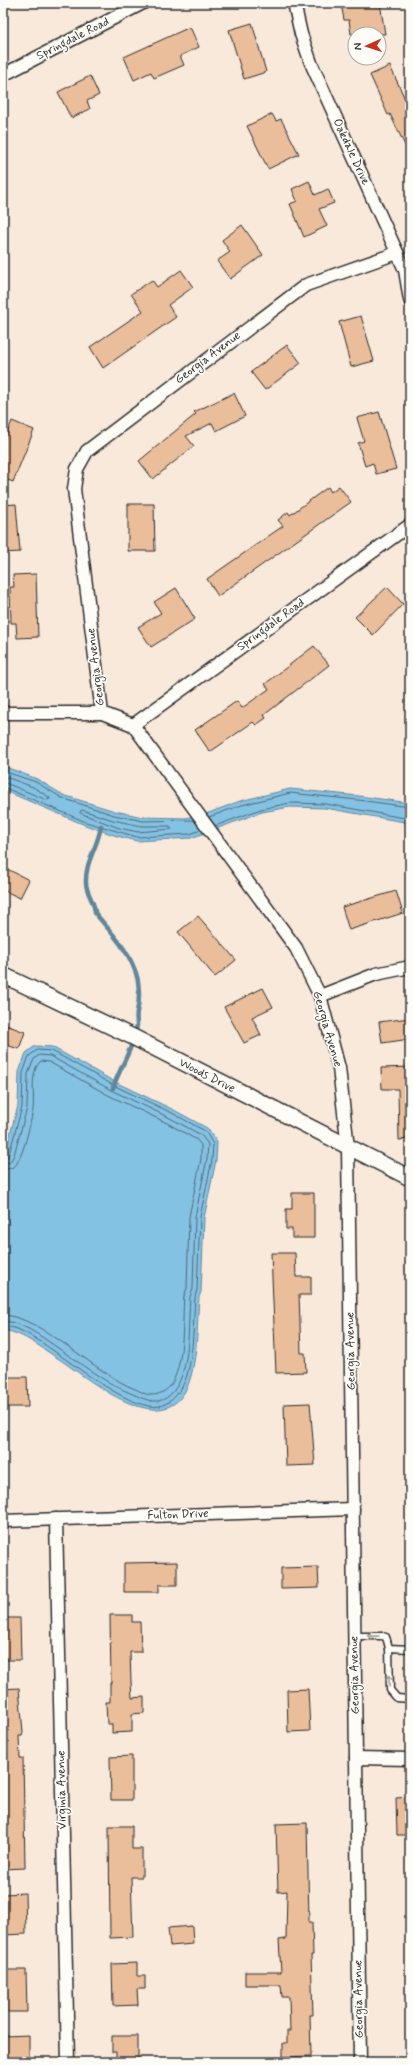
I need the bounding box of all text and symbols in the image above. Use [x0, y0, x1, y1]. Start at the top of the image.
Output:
street label: Springdale Road [34, 14, 113, 65]
north arrow [347, 26, 387, 66]
text: N [351, 42, 365, 50]
street label: Oakdale Drive [329, 116, 374, 188]
street label: Georgia Avenue [172, 328, 244, 388]
street label: Springdale Road [234, 595, 309, 656]
street label: Georgia Avenue [83, 627, 109, 707]
street label: Georgia Avenue [309, 989, 345, 1069]
street label: Woods Drive [176, 1055, 238, 1097]
street label: Georgia Avenue [342, 1312, 360, 1390]
street label: Fulton Drive [147, 1506, 209, 1524]
one-way arrow [367, 1632, 380, 1640]
street label: Georgia Avenue [346, 1636, 364, 1714]
one-way arrow [386, 1675, 393, 1688]
street label: Virginia Avenue [53, 1750, 71, 1830]
street label: Georgia Avenue [350, 1960, 368, 2038]

